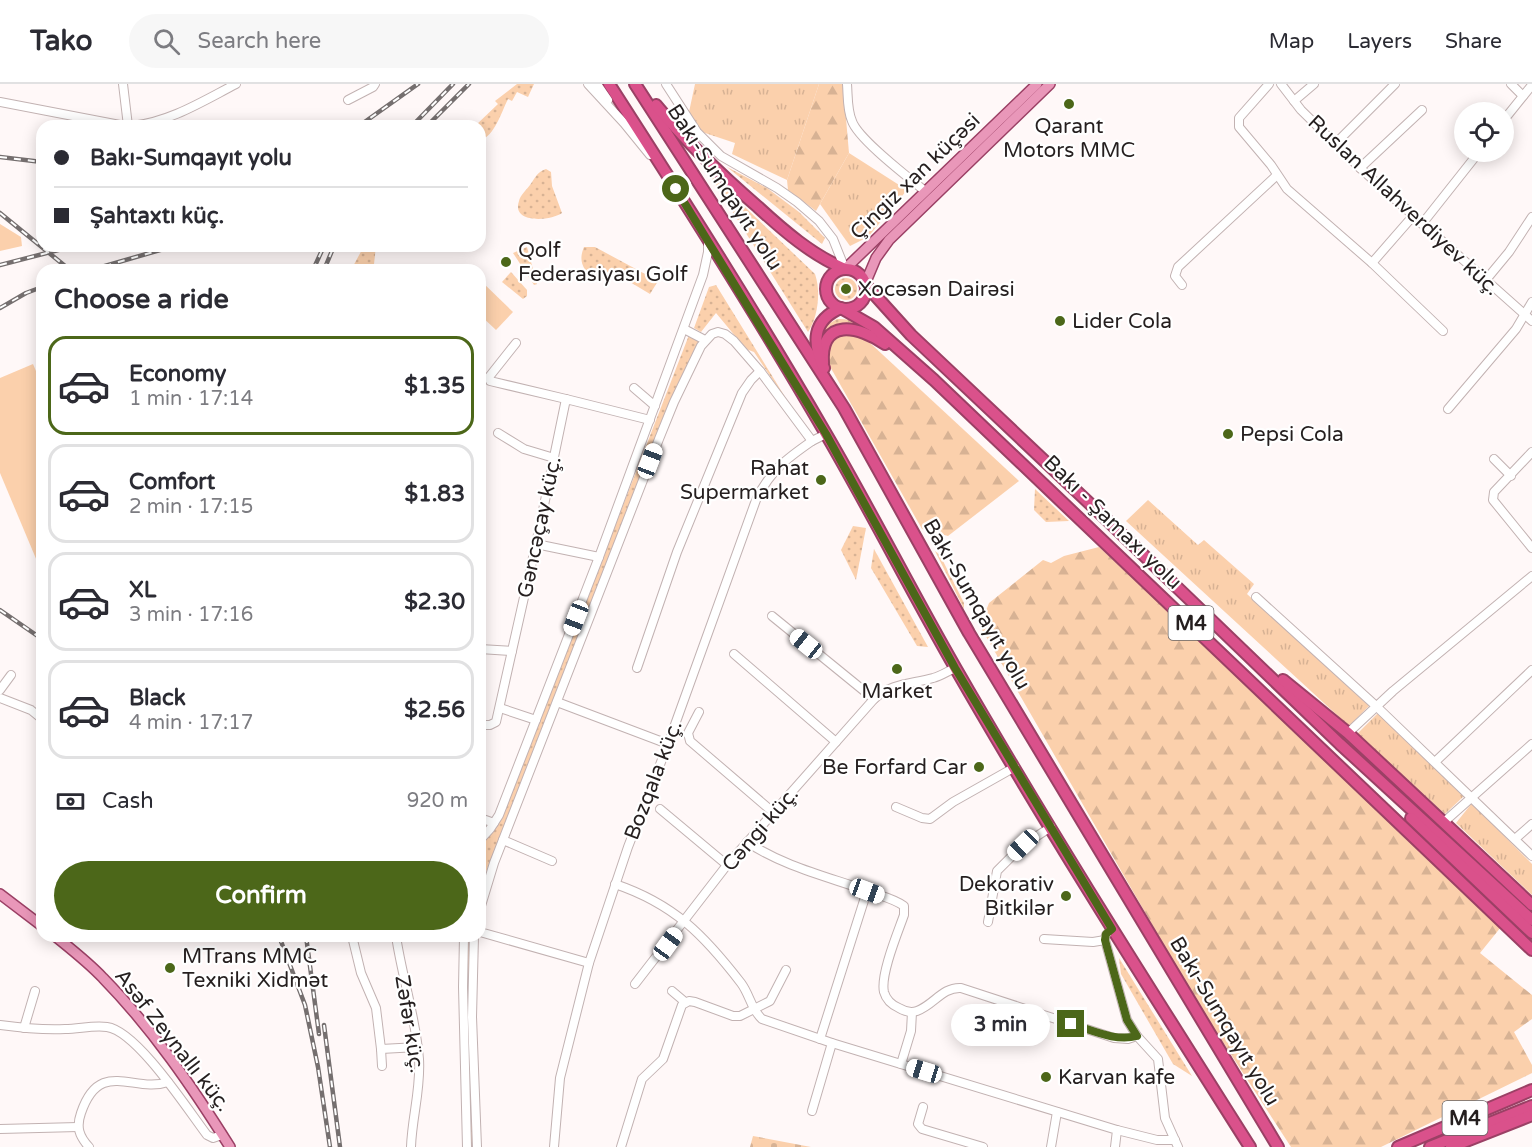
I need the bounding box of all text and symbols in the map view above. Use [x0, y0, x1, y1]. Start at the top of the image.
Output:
search box [129, 14, 549, 68]
text: Tako [30, 24, 93, 58]
icon: search [150, 25, 183, 58]
text: Search here [198, 28, 321, 54]
text: Map [1269, 29, 1314, 54]
text: Layers [1347, 29, 1412, 54]
text: Share [1445, 29, 1502, 54]
marker: Qarant Motors MMC [1062, 97, 1076, 111]
street label: Bakı-Sumqayıt yolu [662, 100, 788, 275]
map controls [1454, 102, 1514, 162]
button: locate [1454, 102, 1514, 162]
street label: Çingiz xan küçəsi [845, 108, 986, 245]
street label: Ruslan Allahverdiyev küç. [1303, 110, 1505, 301]
place label: Qarant Motors MMC [1003, 114, 1135, 163]
text: Bakı-Sumqayıt yolu [90, 145, 292, 171]
route start [662, 175, 689, 202]
text: Şahtaxtı küç. [90, 203, 224, 229]
place label: Qolf Federasiyası Golf [518, 238, 688, 287]
marker: Qolf Federasiyası Golf [499, 255, 513, 269]
place label: Xocəsən Dairəsi [858, 277, 1015, 302]
marker: Xocəsən Dairəsi [839, 282, 853, 296]
text: Choose a ride [54, 283, 229, 316]
place label: Lider Cola [1072, 309, 1172, 334]
marker: Lider Cola [1053, 314, 1067, 328]
icon: car [57, 359, 111, 413]
text: Economy [129, 361, 226, 387]
text: $1.35 [404, 373, 465, 399]
text: 1 min · 17:14 [129, 387, 253, 411]
place label: Pepsi Cola [1240, 422, 1344, 447]
marker: Pepsi Cola [1221, 427, 1235, 441]
car [635, 441, 665, 481]
street label: Bakı - Şamaxı yolu [1038, 450, 1187, 595]
street label: Gəncəçay küç. [512, 454, 567, 600]
place label: Rahat Supermarket [680, 456, 809, 505]
icon: car [57, 467, 111, 521]
text: Comfort [129, 469, 215, 495]
marker: Rahat Supermarket [814, 473, 828, 487]
text: $1.83 [404, 481, 465, 507]
text: 2 min · 17:15 [129, 495, 253, 519]
street label: Bakı-Sumqayıt yolu [918, 515, 1036, 694]
icon: car [57, 575, 111, 629]
text: XL [129, 577, 156, 603]
text: $2.30 [404, 589, 465, 615]
car [561, 598, 591, 638]
text: 3 min · 17:16 [129, 603, 253, 627]
road number: M4 [1168, 606, 1214, 640]
car [786, 626, 826, 662]
marker: Market [890, 662, 904, 676]
place label: Market [861, 679, 933, 704]
icon: car [57, 683, 111, 737]
text: Black [129, 685, 186, 711]
text: $2.56 [404, 697, 465, 723]
text: 4 min · 17:17 [129, 711, 253, 735]
street label: Bozqala küç. [619, 717, 688, 844]
place label: Be Forfard Car [822, 755, 967, 780]
marker: Be Forfard Car [972, 760, 986, 774]
street label: Cəngi küç. [717, 782, 804, 877]
icon: cash [54, 785, 87, 818]
text: Cash [102, 788, 154, 814]
text: 920 m [407, 789, 468, 813]
car [1004, 826, 1042, 864]
button: Confirm [54, 861, 468, 930]
place label: Dekorativ Bitkilər [959, 872, 1054, 921]
car [847, 876, 887, 906]
marker: Dekorativ Bitkilər [1059, 889, 1073, 903]
car [650, 924, 686, 964]
street label: Bakı-Sumqayıt yolu [1164, 932, 1285, 1110]
place label: MTrans MMC Texniki Xidmət [182, 944, 328, 993]
marker: MTrans MMC Texniki Xidmət [163, 961, 177, 975]
street label: Asəf Zeynallı küç. [109, 964, 236, 1117]
street label: Zəfər küç. [389, 973, 430, 1075]
callout: 3 min [951, 1003, 1050, 1045]
route end [1057, 1010, 1084, 1037]
text: 3 min [974, 1013, 1027, 1037]
car [904, 1057, 944, 1085]
place label: Karvan kafe [1058, 1065, 1175, 1090]
marker: Karvan kafe [1039, 1070, 1053, 1084]
road number: M4 [1442, 1101, 1488, 1135]

